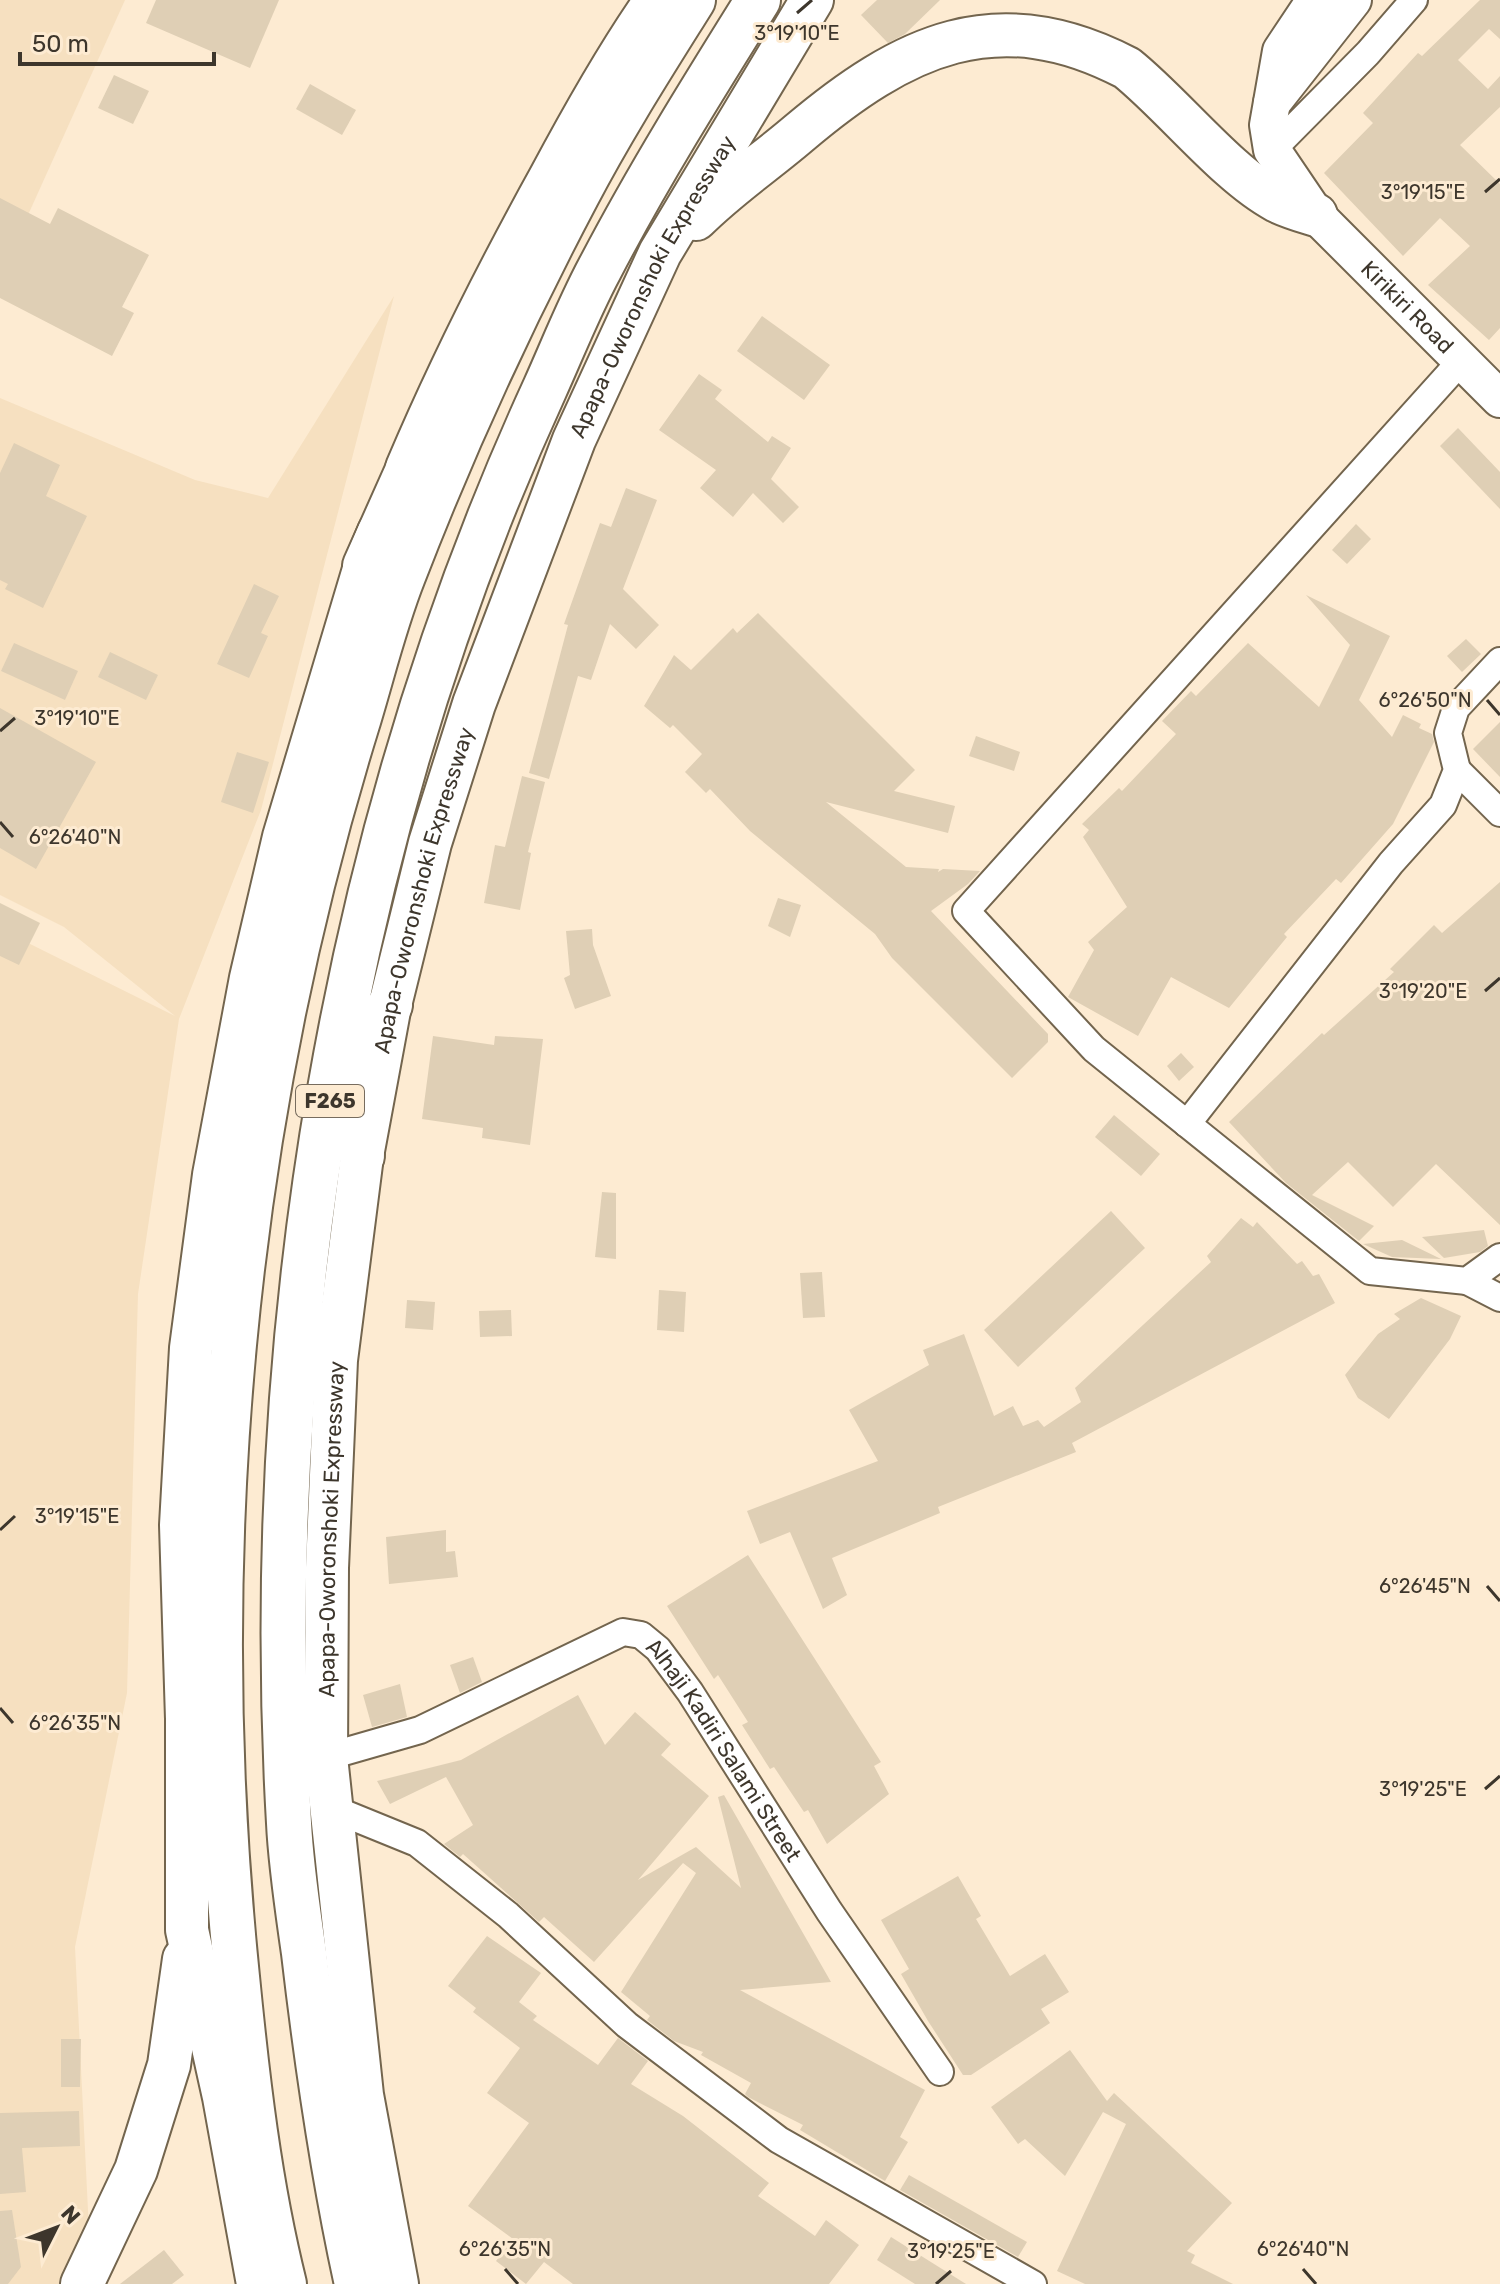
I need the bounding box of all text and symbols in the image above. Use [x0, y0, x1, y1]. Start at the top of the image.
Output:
scale bar [20, 16, 214, 66]
text: 3°19'10"E [754, 21, 840, 45]
text: 50 m [32, 30, 89, 58]
street label: Apapa-Oworonshoki Expressway [563, 130, 741, 442]
text: 3°19'15"E [1381, 180, 1465, 204]
street label: Kirikiri Road [1356, 255, 1460, 359]
text: 6°26'50"N [1378, 688, 1472, 712]
text: 3°19'10"E [34, 706, 120, 730]
street label: Apapa-Oworonshoki Expressway [368, 724, 479, 1056]
text: 6°26'40"N [29, 825, 121, 849]
text: 3°19'20"E [1379, 979, 1467, 1003]
road number: F265 [296, 1085, 364, 1117]
street label: Apapa-Oworonshoki Expressway [313, 1360, 349, 1698]
text: 3°19'15"E [35, 1504, 119, 1528]
text: 6°26'45"N [1379, 1574, 1471, 1598]
street label: Alhaji Kadiri Salami Street [641, 1632, 808, 1867]
text: 6°26'35"N [29, 1711, 121, 1735]
text: 3°19'25"E [1379, 1777, 1467, 1801]
north arrow [16, 2188, 96, 2268]
text: N [55, 2200, 86, 2230]
text: 6°26'35"N [459, 2237, 551, 2261]
text: 6°26'40"N [1257, 2237, 1349, 2261]
text: 3°19'25"E [907, 2239, 995, 2263]

